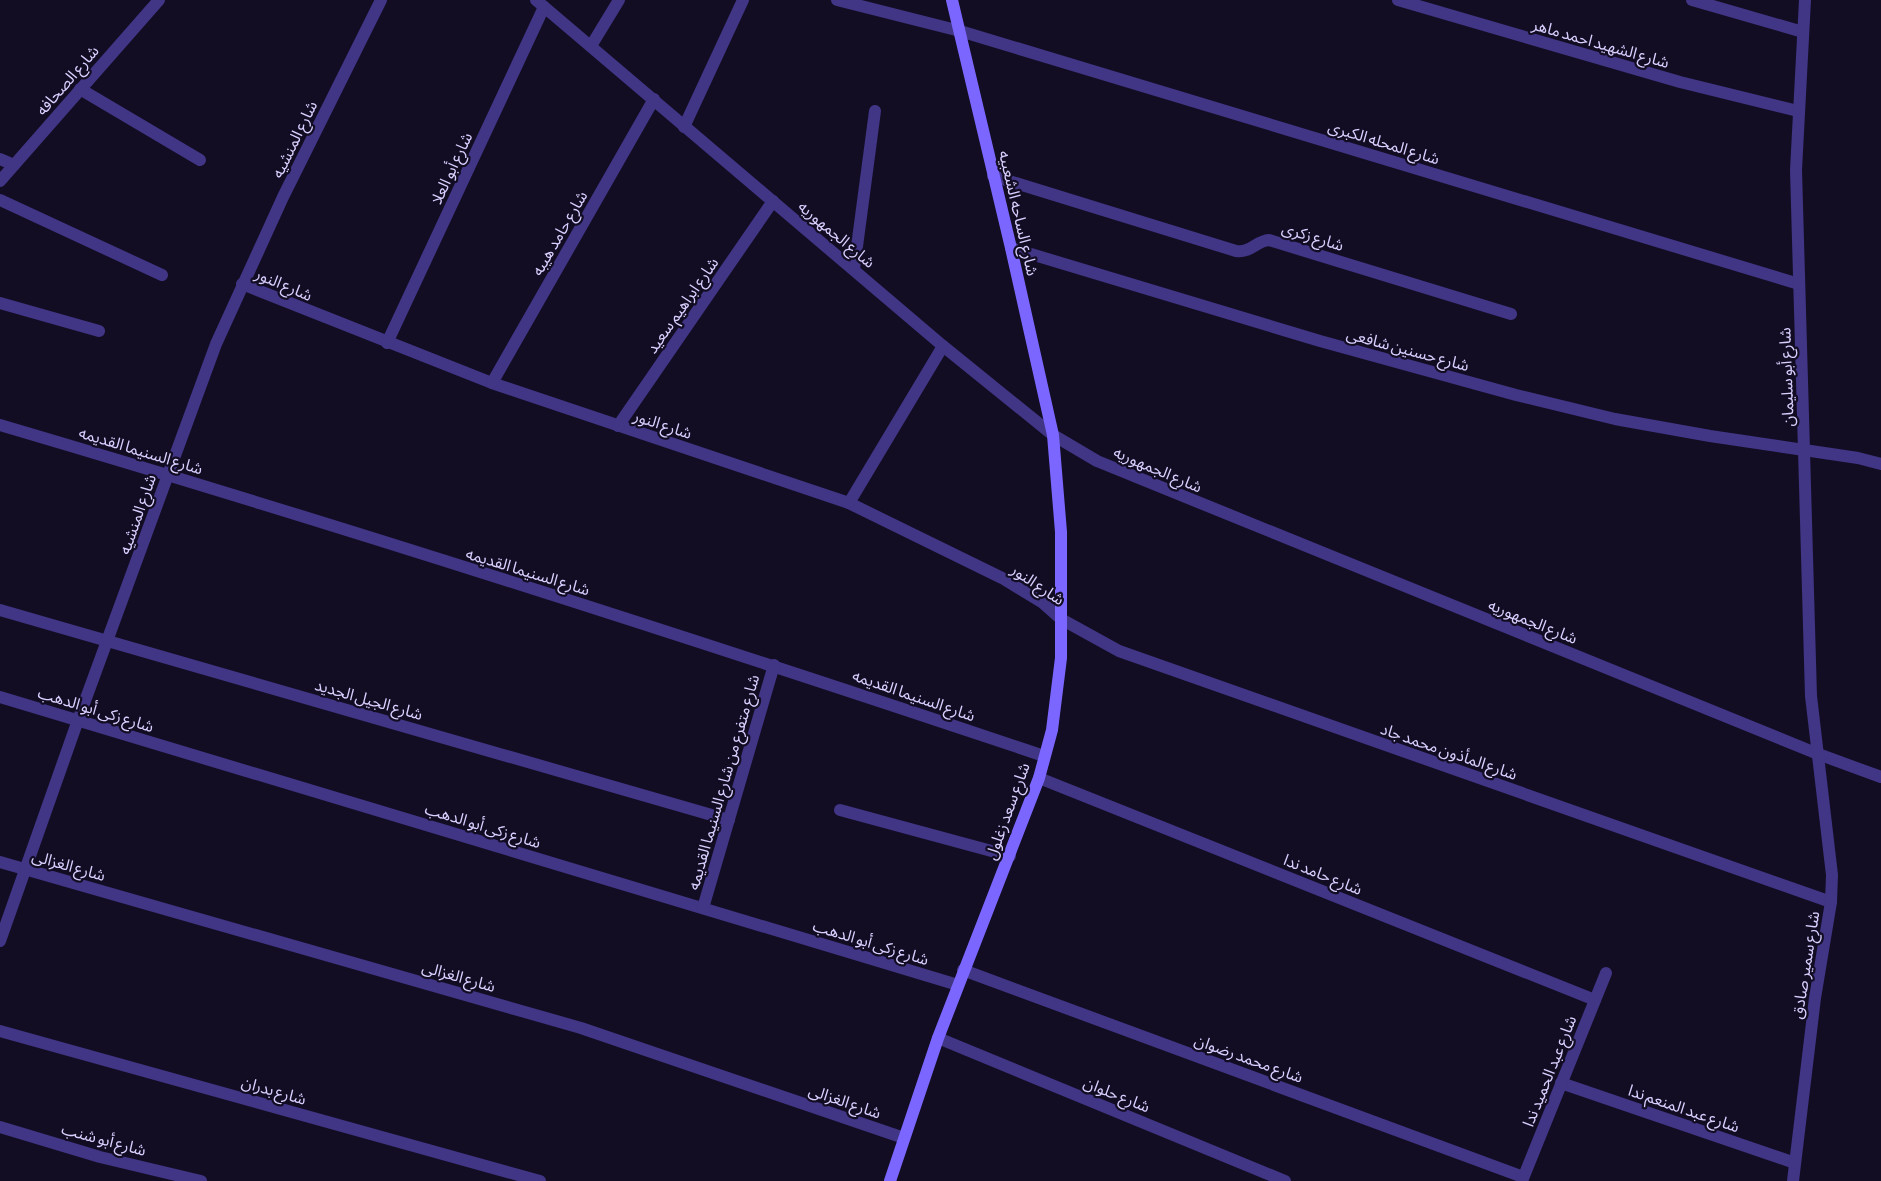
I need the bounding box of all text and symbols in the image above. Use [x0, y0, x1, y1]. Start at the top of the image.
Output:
street label: شارع الشهيد احمد ماهر [1528, 15, 1671, 75]
street label: شارع الصحافه [32, 42, 105, 121]
street label: شارع المنشيه [268, 98, 324, 182]
street label: شارع المحله الكبرى [1325, 116, 1442, 171]
street label: شارع أبو العلا [427, 129, 479, 208]
street label: شارع الساحه الشعبيه [992, 149, 1042, 278]
street label: شارع حامد هيبه [527, 187, 594, 281]
street label: شارع الجمهوريه [792, 197, 879, 274]
street label: شارع زكرى [1279, 218, 1346, 258]
street label: شارع ابراهيم سعيد [642, 254, 725, 359]
street label: شارع النور [250, 264, 315, 308]
street label: شارع حسنين شافعى [1344, 324, 1471, 378]
street label: شارع أبو سليمان [1775, 327, 1801, 427]
street label: شارع النور [629, 406, 694, 446]
street label: شارع السنيما القديمه [76, 423, 205, 481]
street label: شارع الجمهوريه [1109, 442, 1205, 499]
street label: شارع المنشيه [115, 472, 163, 558]
street label: شارع السنيما القديمه [463, 544, 592, 602]
street label: شارع النور [1005, 559, 1068, 612]
street label: شارع الجمهوريه [1484, 595, 1580, 651]
street label: شارع السنيما القديمه [849, 666, 978, 728]
street label: شارع متفرع من شارع السنيما القديمه [684, 672, 766, 893]
street label: شارع الجيل الجديد [312, 675, 425, 727]
street label: شارع زكى أبو الدهب [35, 683, 156, 739]
street label: شارع المأذون محمد جاد [1377, 719, 1520, 787]
street label: شارع سعد زغلول [981, 760, 1037, 863]
street label: شارع زكى أبو الدهب [422, 799, 543, 855]
street label: شارع الغزالى [29, 846, 108, 888]
street label: شارع حامد ندا [1280, 850, 1365, 902]
street label: شارع سمير صادق [1788, 910, 1826, 1021]
street label: شارع زكى أبو الدهب [810, 916, 931, 972]
street label: شارع الغزالى [419, 957, 498, 999]
street label: شارع عبد الحميد ندا [1518, 1013, 1583, 1131]
street label: شارع محمد رضوان [1191, 1030, 1306, 1090]
street label: شارع بدران [238, 1072, 308, 1112]
street label: شارع حلوان [1080, 1073, 1153, 1119]
street label: شارع الغزالى [805, 1080, 884, 1126]
street label: شارع عبد المنعم ندا [1625, 1081, 1742, 1139]
street label: شارع أبو شنب [59, 1119, 148, 1163]

